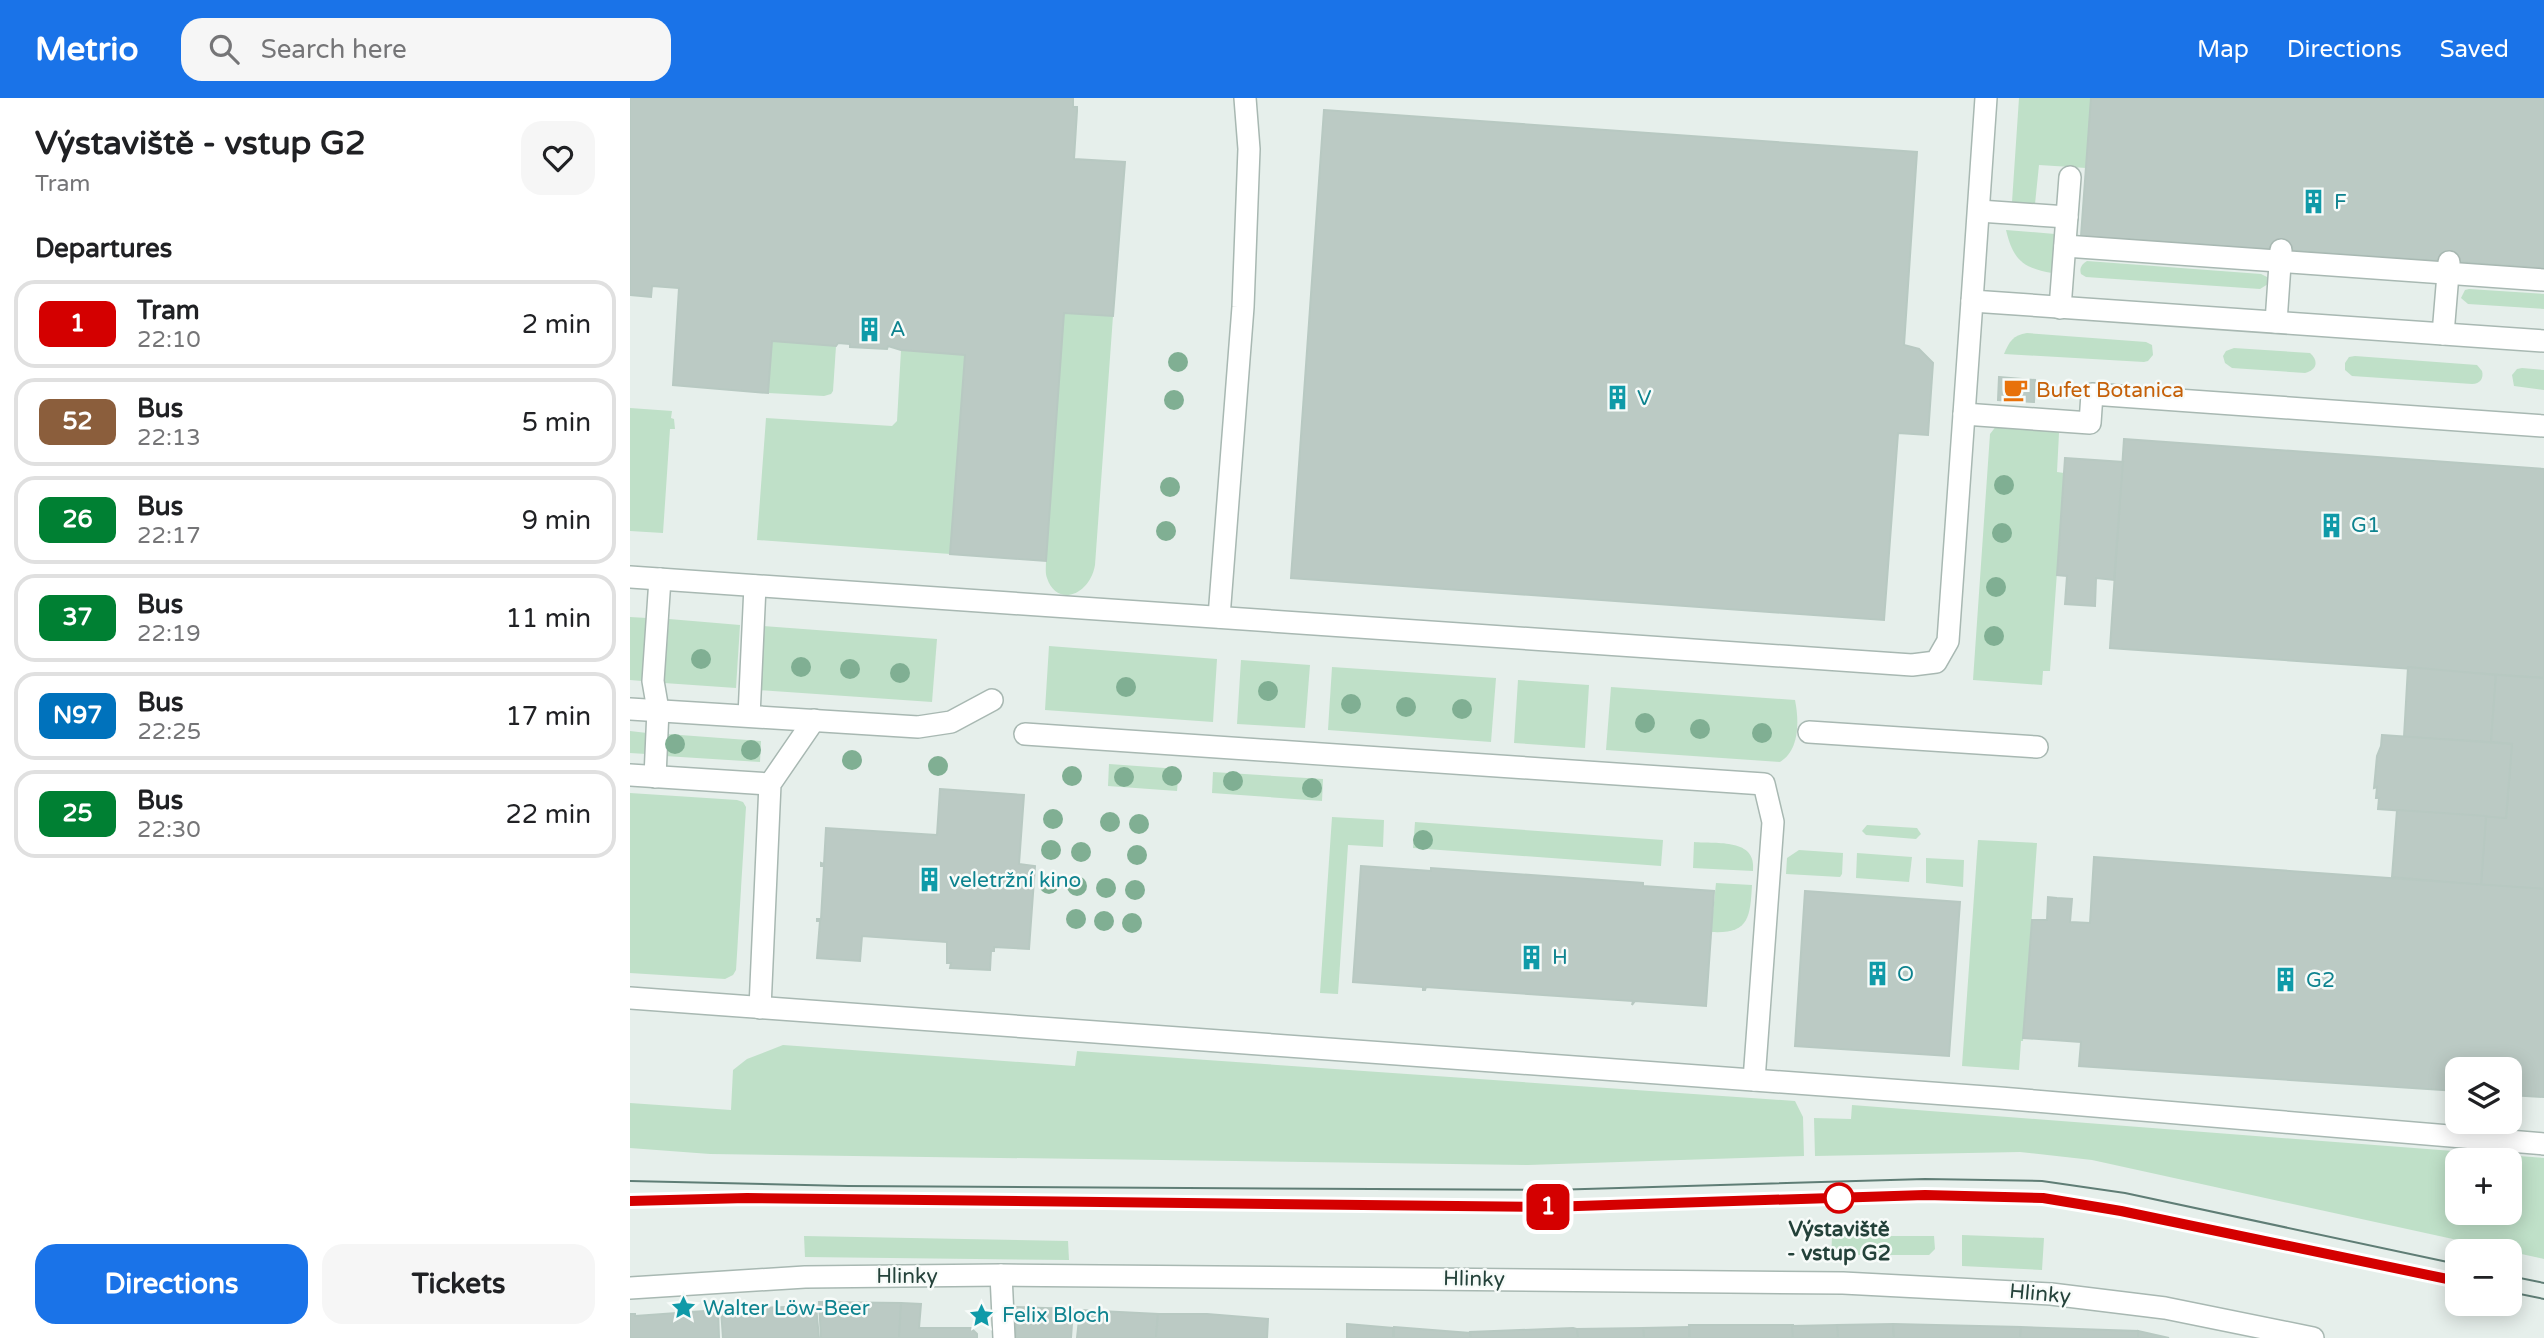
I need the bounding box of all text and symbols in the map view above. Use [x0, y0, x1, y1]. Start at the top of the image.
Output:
search box [181, 18, 671, 81]
text: Metrio [35, 30, 139, 69]
icon: search [205, 30, 243, 68]
text: Search here [261, 34, 407, 65]
text: Map [2197, 35, 2249, 64]
text: Directions [2287, 35, 2402, 64]
text: Saved [2440, 35, 2509, 64]
button: heart [521, 121, 595, 195]
text: Výstaviště - vstup G2 [35, 124, 366, 163]
text: Tram [35, 170, 90, 198]
building icon: F [2300, 188, 2328, 216]
place label: F [2334, 190, 2347, 215]
text: Departures [35, 233, 172, 264]
text: Tram [137, 295, 200, 326]
text: 1 [70, 309, 85, 338]
text: 2 min [522, 309, 591, 340]
building icon: A [856, 315, 884, 343]
place label: A [890, 317, 906, 342]
text: 22:10 [137, 326, 201, 354]
cafe icon: Bufet Botanica [2002, 376, 2030, 404]
place label: Bufet Botanica [2036, 378, 2184, 403]
building icon: V [1603, 384, 1631, 412]
place label: V [1637, 386, 1652, 411]
text: Bus [137, 393, 183, 424]
text: 52 [62, 407, 93, 436]
text: 5 min [522, 407, 591, 438]
text: 22:13 [137, 424, 201, 452]
text: Bus [137, 491, 183, 522]
text: 26 [62, 505, 93, 534]
text: 9 min [522, 505, 591, 536]
building icon: G1 [2317, 511, 2345, 539]
place label: G1 [2351, 513, 2380, 538]
text: 22:17 [137, 522, 201, 550]
text: Bus [137, 589, 183, 620]
text: 37 [62, 603, 93, 632]
text: 11 min [505, 603, 591, 634]
text: 22:19 [137, 620, 201, 648]
text: Bus [137, 687, 184, 718]
text: N97 [53, 701, 102, 730]
text: 17 min [505, 701, 591, 732]
text: 22:25 [137, 718, 201, 746]
text: Bus [137, 785, 183, 816]
text: 25 [62, 799, 93, 828]
text: 22 min [505, 799, 591, 830]
text: 22:30 [137, 816, 201, 844]
building icon: veletržní kino [915, 866, 943, 894]
place label: veletržní kino [949, 868, 1081, 893]
building icon: H [1518, 943, 1546, 971]
place label: H [1552, 945, 1568, 970]
building icon: O [1863, 960, 1891, 988]
place label: O [1897, 962, 1914, 987]
building icon: G2 [2272, 966, 2300, 994]
place label: G2 [2306, 968, 2335, 993]
map controls [2445, 1057, 2522, 1316]
button: layers [2445, 1057, 2522, 1134]
button: + [2445, 1148, 2522, 1225]
marker: Výstaviště - vstup G2 [1824, 1183, 1854, 1213]
line badge: 1 [1525, 1184, 1571, 1230]
text: 1 [1540, 1192, 1556, 1221]
place label: Výstaviště - vstup G2 [1787, 1217, 1891, 1266]
button: − [2445, 1239, 2522, 1316]
button: Directions [35, 1244, 308, 1324]
button: Tickets [322, 1244, 595, 1324]
street label: Hlinky [876, 1264, 938, 1289]
street label: Hlinky [1443, 1266, 1505, 1292]
street label: Hlinky [2008, 1279, 2072, 1309]
place icon: Walter Löw-Beer [669, 1294, 697, 1322]
place label: Walter Löw-Beer [703, 1296, 870, 1321]
place icon: Felix Bloch [968, 1301, 996, 1329]
place label: Felix Bloch [1002, 1303, 1109, 1328]

